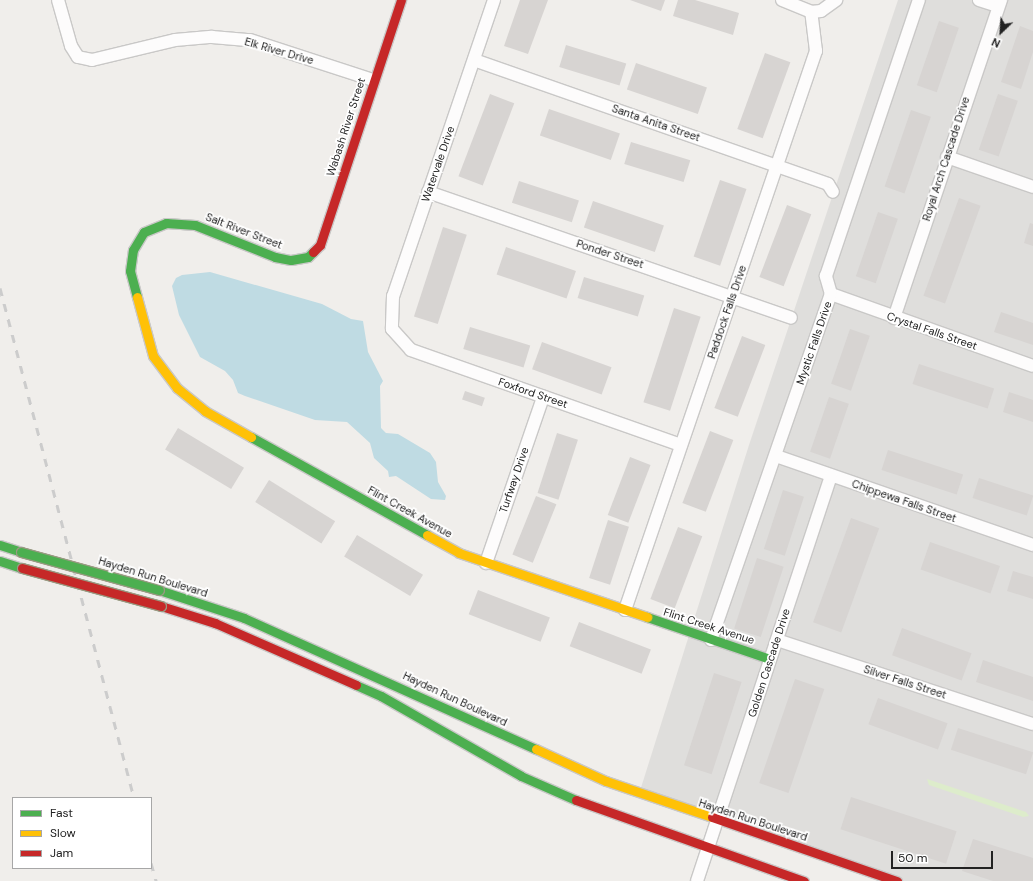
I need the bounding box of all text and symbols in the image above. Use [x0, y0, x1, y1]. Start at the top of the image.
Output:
north arrow [981, 12, 1021, 52]
street label: Elk River Drive [243, 35, 315, 67]
text: N [989, 35, 1003, 51]
street label: Wabash River Street [324, 76, 368, 178]
street label: Royal Arch Cascade Drive [920, 95, 972, 223]
street label: Santa Anita Street [610, 102, 702, 144]
street label: Watervale Drive [419, 124, 457, 204]
street label: Salt River Street [204, 210, 284, 252]
street label: Ponder Street [575, 237, 645, 271]
street label: Paddock Falls Drive [705, 263, 749, 361]
street label: Mystic Falls Drive [794, 300, 834, 386]
street label: Crystal Falls Street [885, 309, 979, 353]
street label: Foxford Street [497, 375, 569, 411]
street label: Turfway Drive [497, 445, 531, 515]
street label: Chippewa Falls Street [850, 477, 958, 525]
street label: Flint Creek Avenue [365, 483, 455, 541]
street label: Hayden Run Boulevard [97, 554, 209, 600]
street label: Flint Creek Avenue [662, 605, 756, 647]
street label: Golden Cascade Drive [745, 607, 793, 719]
street label: Silver Falls Street [862, 662, 948, 702]
street label: Hayden Run Boulevard [401, 669, 509, 729]
street label: Hayden Run Boulevard [697, 796, 809, 844]
legend [12, 797, 152, 869]
text: Fast [50, 805, 73, 821]
text: Slow [50, 825, 76, 841]
scale bar [893, 843, 995, 869]
text: Jam [50, 845, 73, 861]
text: 50 m [898, 850, 927, 866]

